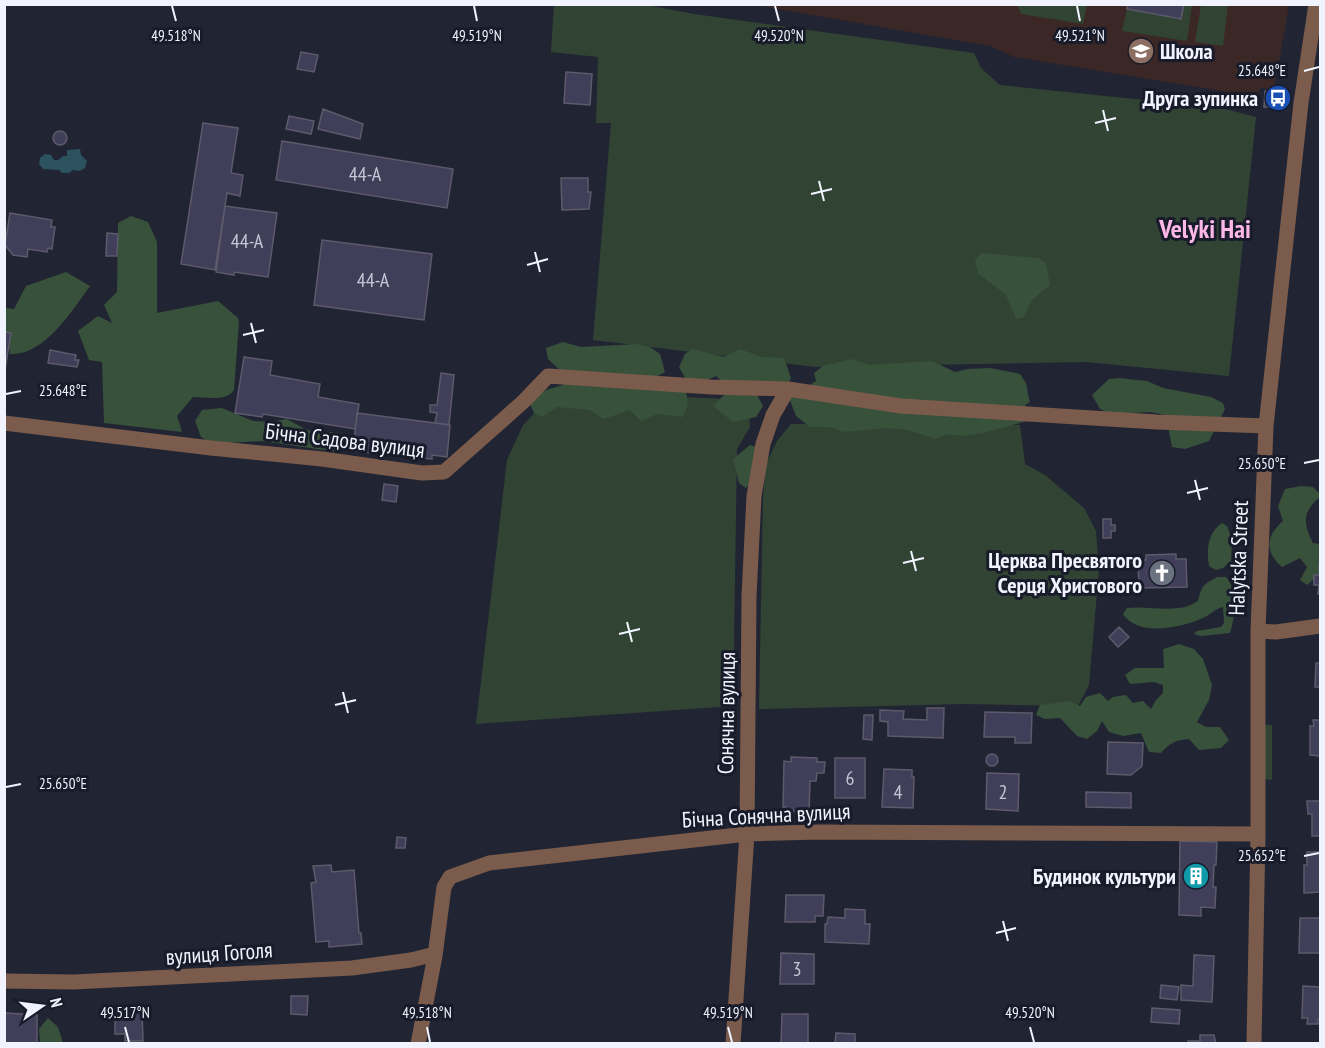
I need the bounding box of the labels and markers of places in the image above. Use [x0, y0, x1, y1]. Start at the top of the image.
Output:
school or university icon: Школа [1126, 36, 1156, 66]
place label: Школа [1160, 37, 1213, 65]
bus stop icon: Друга зупинка [1263, 83, 1293, 113]
place label: Друга зупинка [1142, 84, 1258, 112]
place label: Церква Пресвятого Серця Христового [988, 546, 1142, 599]
church icon: Церква Пресвятого Серця Христового [1147, 558, 1177, 588]
building icon: Будинок культури [1181, 861, 1211, 891]
place label: Будинок культури [1033, 862, 1176, 890]

